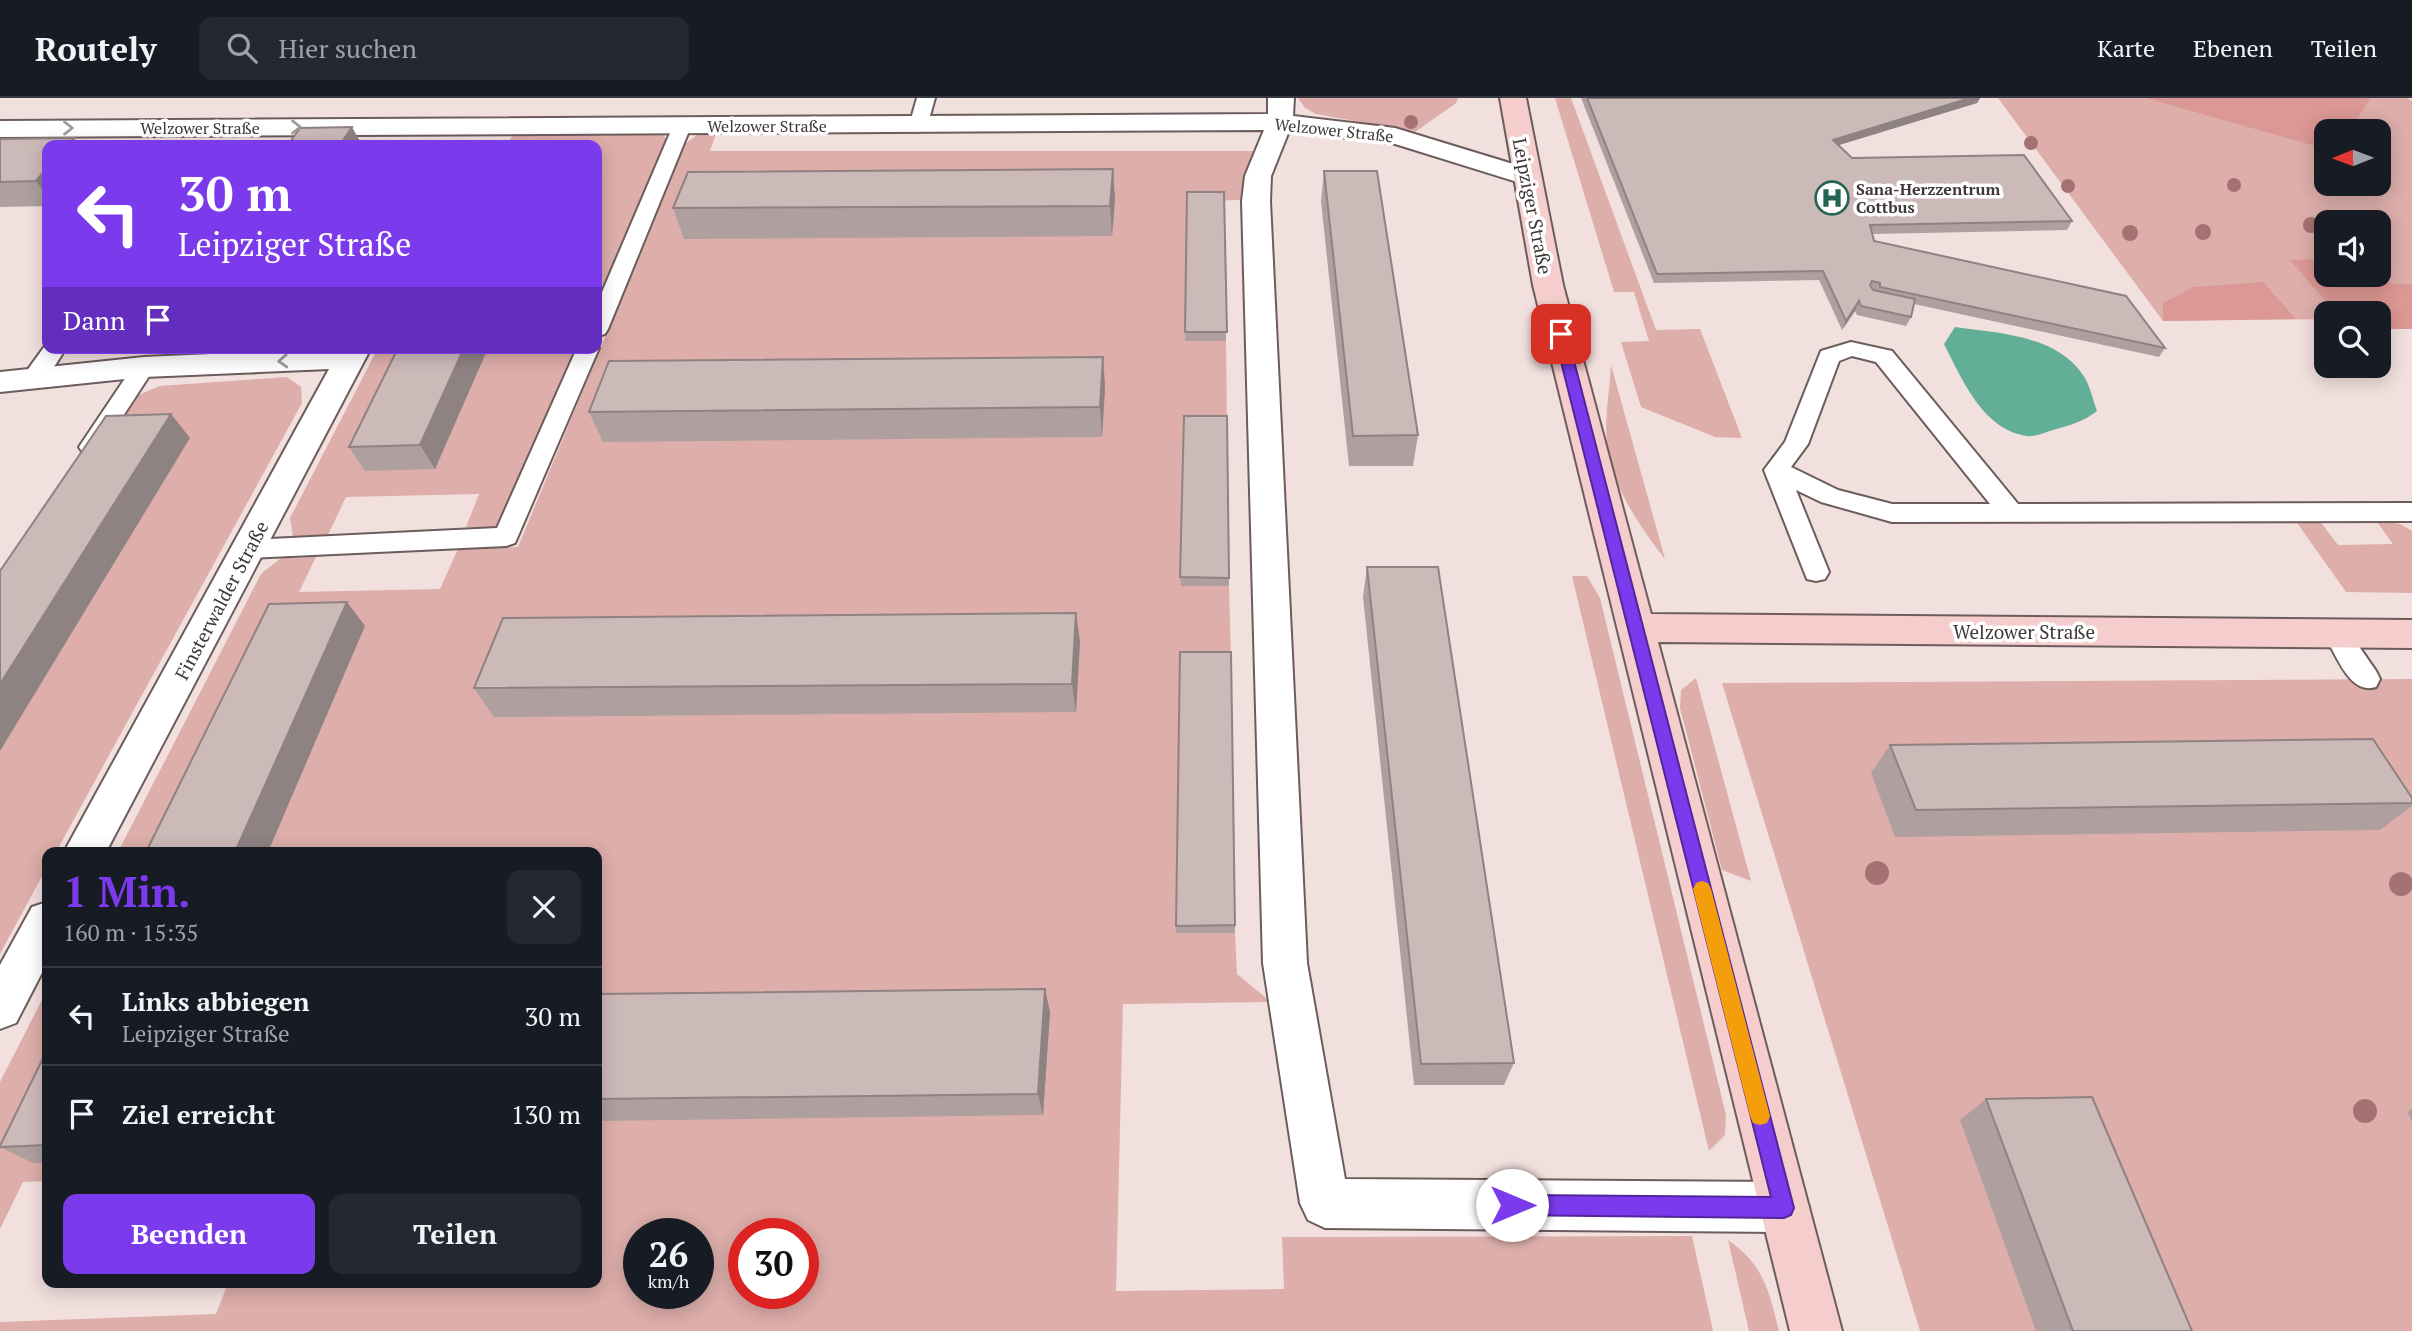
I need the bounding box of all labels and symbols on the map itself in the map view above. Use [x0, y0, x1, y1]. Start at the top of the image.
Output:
street label: Welzower Straße [1273, 113, 1395, 147]
street label: Welzower Straße [707, 115, 827, 137]
street label: Welzower Straße [140, 117, 260, 139]
one-way arrow [291, 119, 301, 135]
north arrow [2314, 119, 2390, 196]
one-way arrow [63, 121, 74, 136]
street label: Leipziger Straße [1508, 136, 1558, 276]
place label: Sana-Herzzentrum Cottbus [1856, 178, 2000, 218]
hospital icon: Sana-Herzzentrum Cottbus [1813, 179, 1851, 217]
pin [1531, 304, 1591, 364]
one-way arrow [277, 354, 288, 369]
street label: Finsterwalder Straße [168, 516, 274, 684]
street label: Welzower Straße [1953, 619, 2095, 644]
position arrow [1475, 1168, 1549, 1242]
speed limit sign: 30 [728, 1218, 819, 1309]

